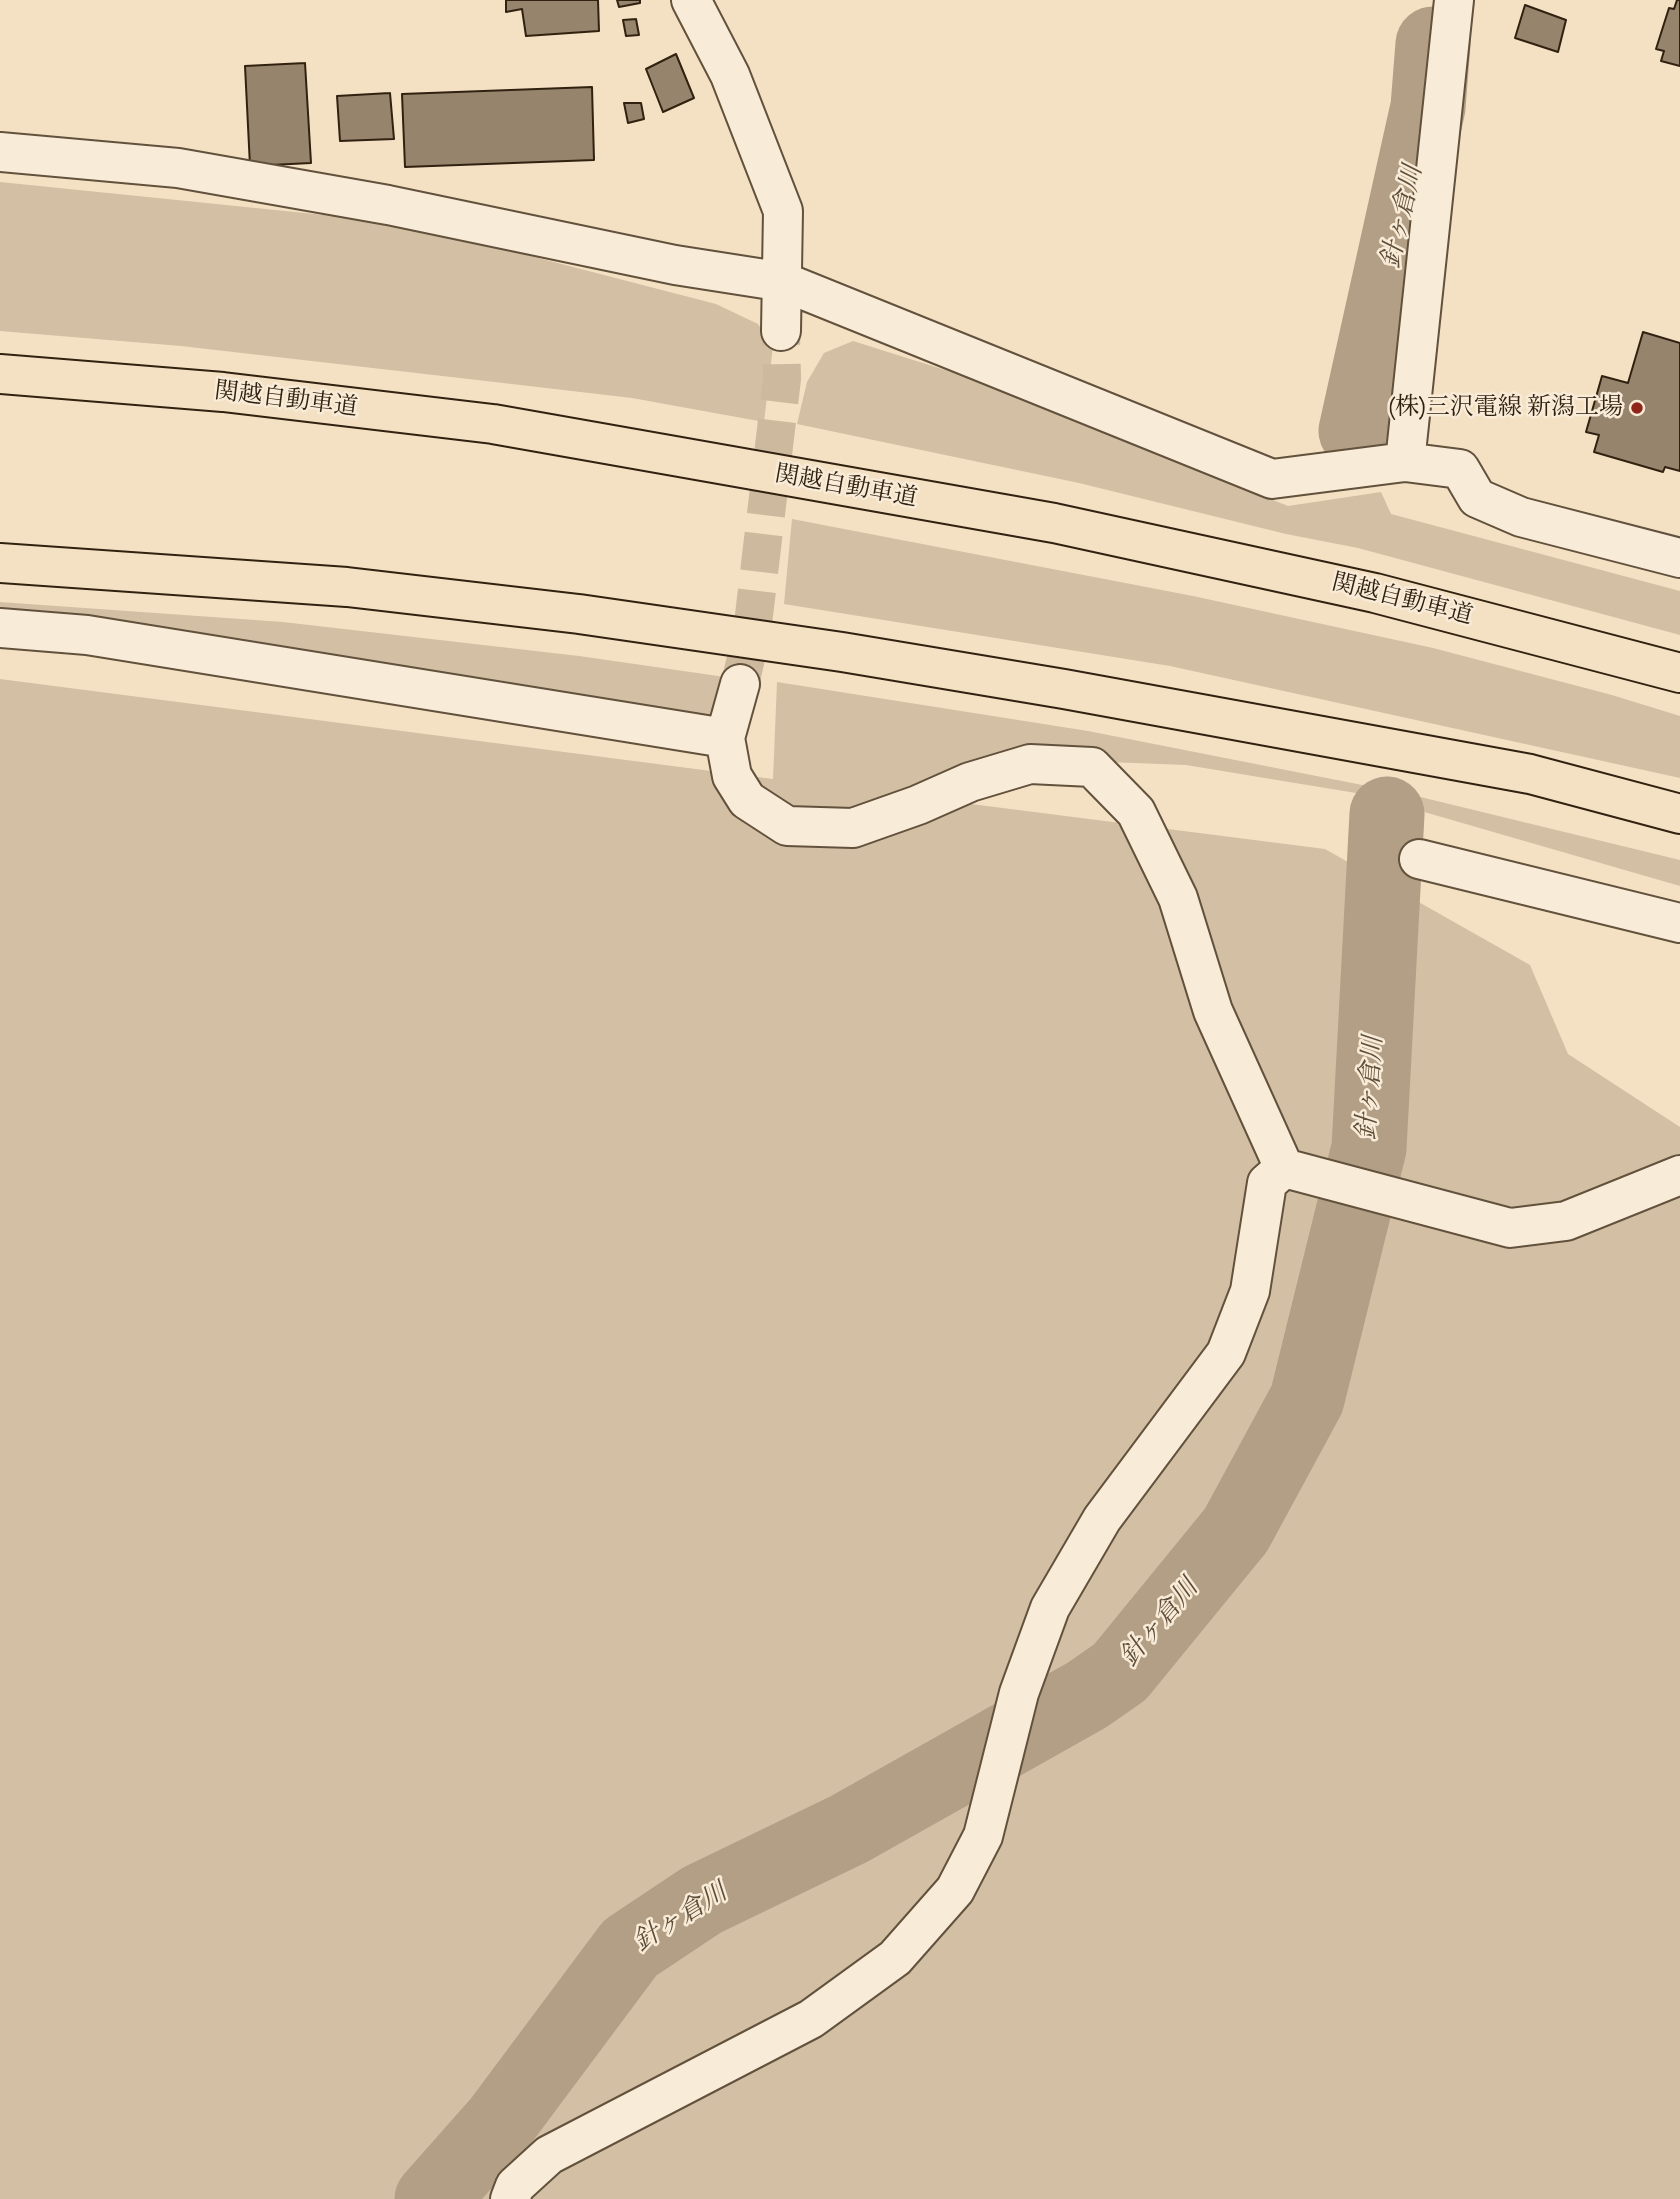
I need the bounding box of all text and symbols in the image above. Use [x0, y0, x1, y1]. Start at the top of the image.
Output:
water label: 針ヶ倉川 [1376, 163, 1430, 271]
street label: 関越自動車道 [213, 377, 359, 423]
place label: (株)三沢電線 新潟工場 [1388, 394, 1623, 422]
marker: (株)三沢電線 新潟工場 [1629, 400, 1645, 416]
street label: 関越自動車道 [773, 460, 919, 514]
street label: 関越自動車道 [1329, 569, 1475, 631]
water label: 針ヶ倉川 [1352, 1035, 1390, 1141]
water label: 針ヶ倉川 [1115, 1573, 1205, 1673]
water label: 針ヶ倉川 [629, 1877, 733, 1959]

